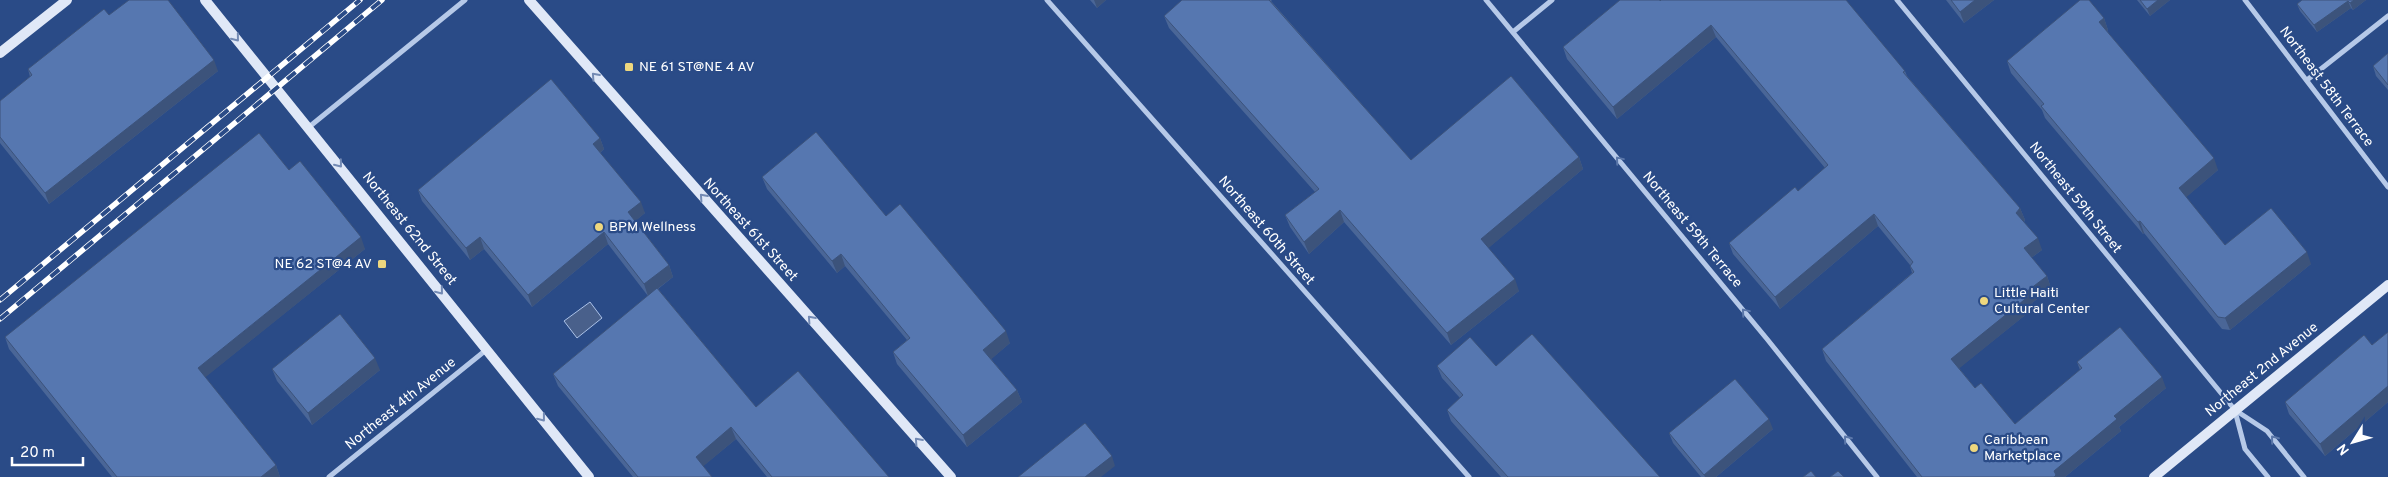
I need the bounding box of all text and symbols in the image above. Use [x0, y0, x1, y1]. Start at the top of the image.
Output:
street label: Northeast 58th Terrace [2275, 23, 2377, 151]
one-way arrow [231, 32, 240, 41]
place label: NE 61 ST@NE 4 AV [639, 59, 755, 76]
marker: NE 61 ST@NE 4 AV [623, 61, 635, 73]
one-way arrow [592, 72, 601, 81]
street label: Northeast 59th Street [2025, 139, 2125, 257]
one-way arrow [1616, 157, 1625, 166]
one-way arrow [333, 158, 341, 167]
street label: Northeast 62nd Street [358, 169, 460, 289]
street label: Northeast 59th Terrace [1639, 169, 1745, 291]
street label: Northeast 60th Street [1214, 173, 1318, 289]
street label: Northeast 61st Street [699, 175, 801, 285]
one-way arrow [700, 194, 709, 203]
place label: BPM Wellness [609, 219, 696, 236]
marker: BPM Wellness [593, 221, 605, 233]
place label: NE 62 ST@4 AV [275, 256, 372, 273]
marker: NE 62 ST@4 AV [376, 258, 388, 270]
one-way arrow [435, 285, 444, 294]
place label: Little Haiti Cultural Center [1994, 285, 2090, 318]
marker: Little Haiti Cultural Center [1978, 295, 1990, 307]
one-way arrow [1742, 309, 1750, 318]
one-way arrow [807, 315, 816, 324]
street label: Northeast 2nd Avenue [2202, 319, 2322, 421]
street label: Northeast 4th Avenue [342, 354, 460, 454]
one-way arrow [536, 412, 545, 421]
north arrow [2328, 417, 2378, 467]
place label: Caribbean Marketplace [1984, 432, 2061, 465]
scale bar [12, 434, 84, 466]
one-way arrow [1844, 436, 1852, 445]
one-way arrow [2271, 436, 2279, 445]
one-way arrow [915, 437, 924, 446]
text: N [2334, 440, 2354, 458]
marker: Caribbean Marketplace [1968, 442, 1980, 454]
text: 20 m [20, 444, 55, 463]

